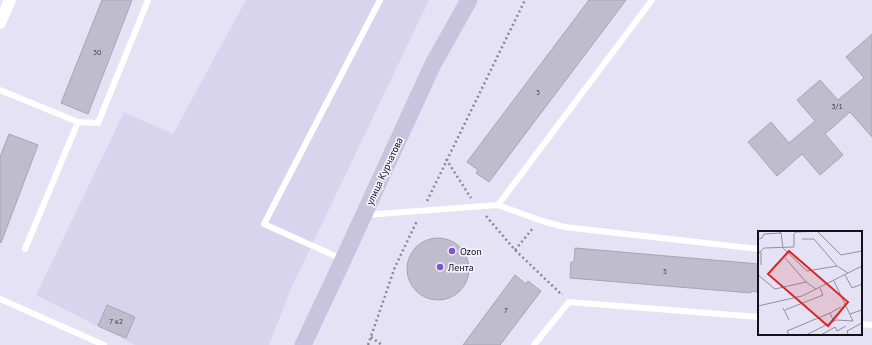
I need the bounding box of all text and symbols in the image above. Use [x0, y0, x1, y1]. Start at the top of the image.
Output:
house number: 30 [93, 47, 102, 57]
house number: 3 [536, 87, 540, 97]
house number: 3/1 [831, 101, 843, 111]
street label: улица Курчатова [363, 135, 406, 207]
inset map [758, 231, 862, 335]
place label: Ozon [460, 245, 482, 258]
marker: Ozon [447, 246, 457, 256]
place label: Лента [447, 261, 474, 274]
marker: Лента [435, 262, 445, 272]
house number: 5 [663, 266, 667, 276]
house number: 7 [504, 305, 508, 315]
house number: 7 к2 [109, 316, 123, 326]

